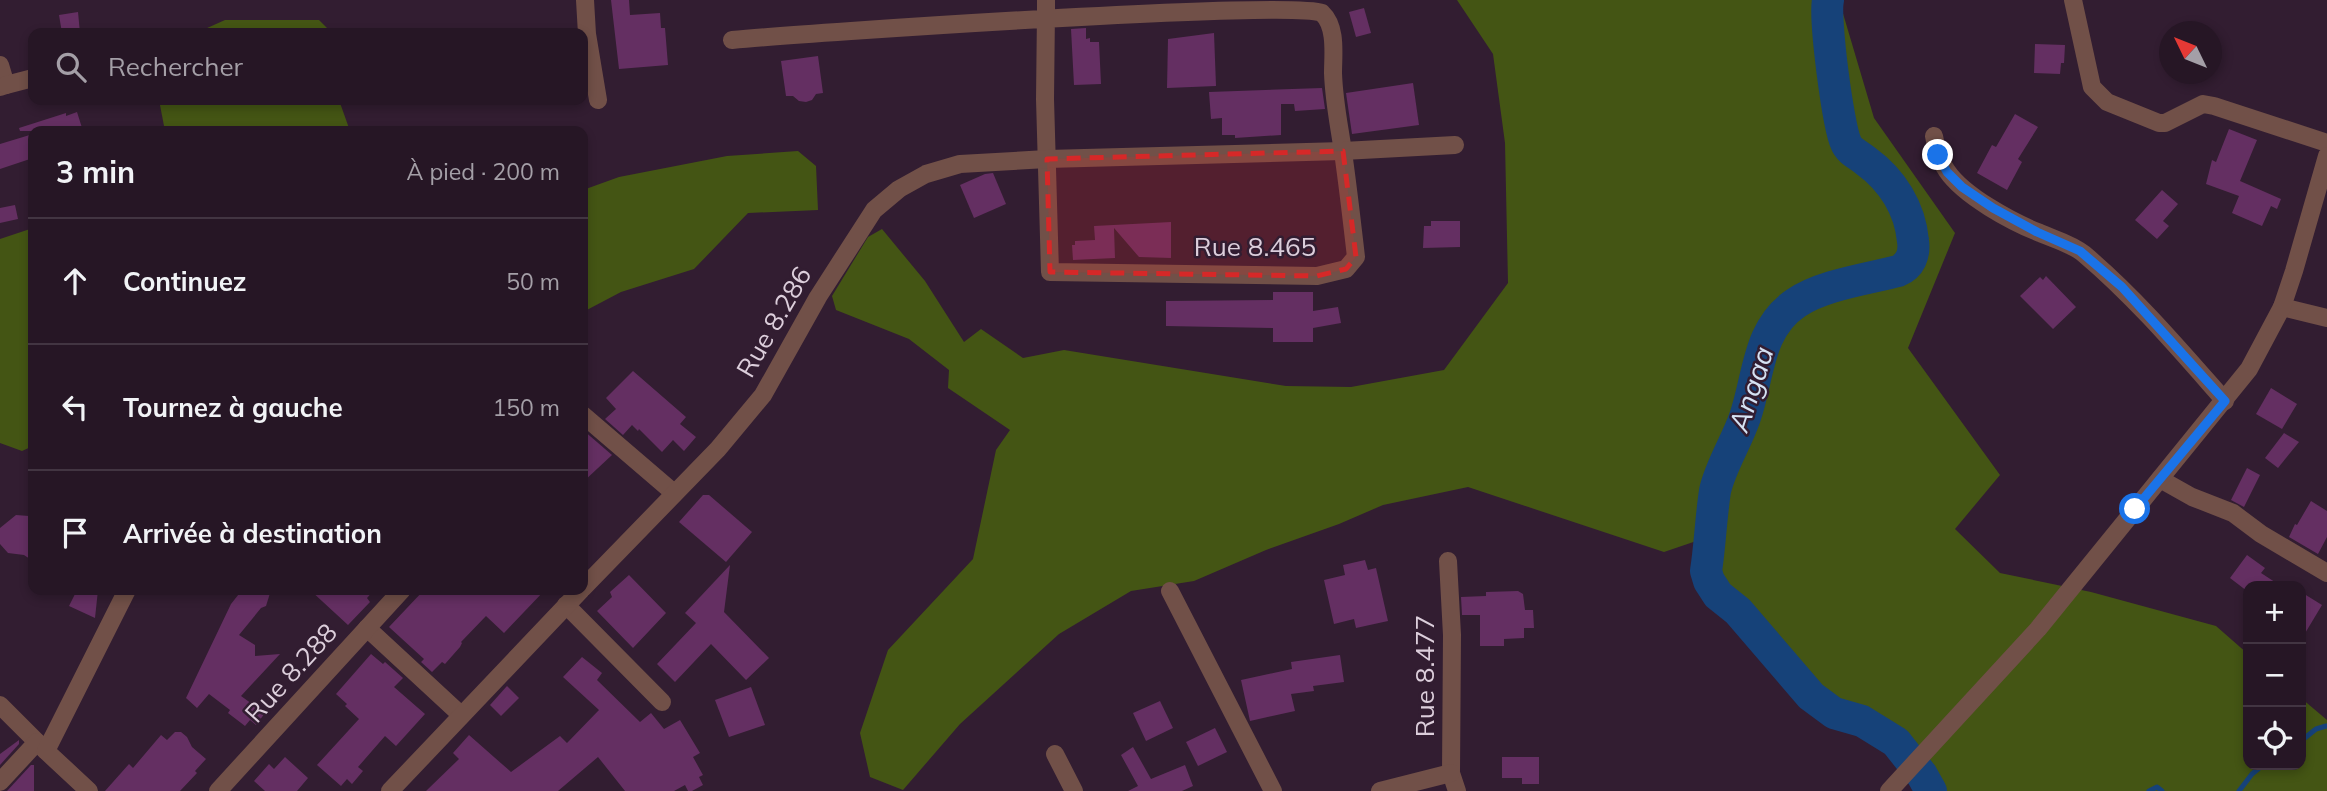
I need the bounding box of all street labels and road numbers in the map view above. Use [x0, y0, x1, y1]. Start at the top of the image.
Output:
street label: Rue 8.465 [1194, 230, 1316, 263]
street label: Rue 8.286 [729, 261, 818, 383]
street label: Rue 8.477 [1408, 615, 1441, 737]
street label: Rue 8.288 [237, 616, 344, 729]

